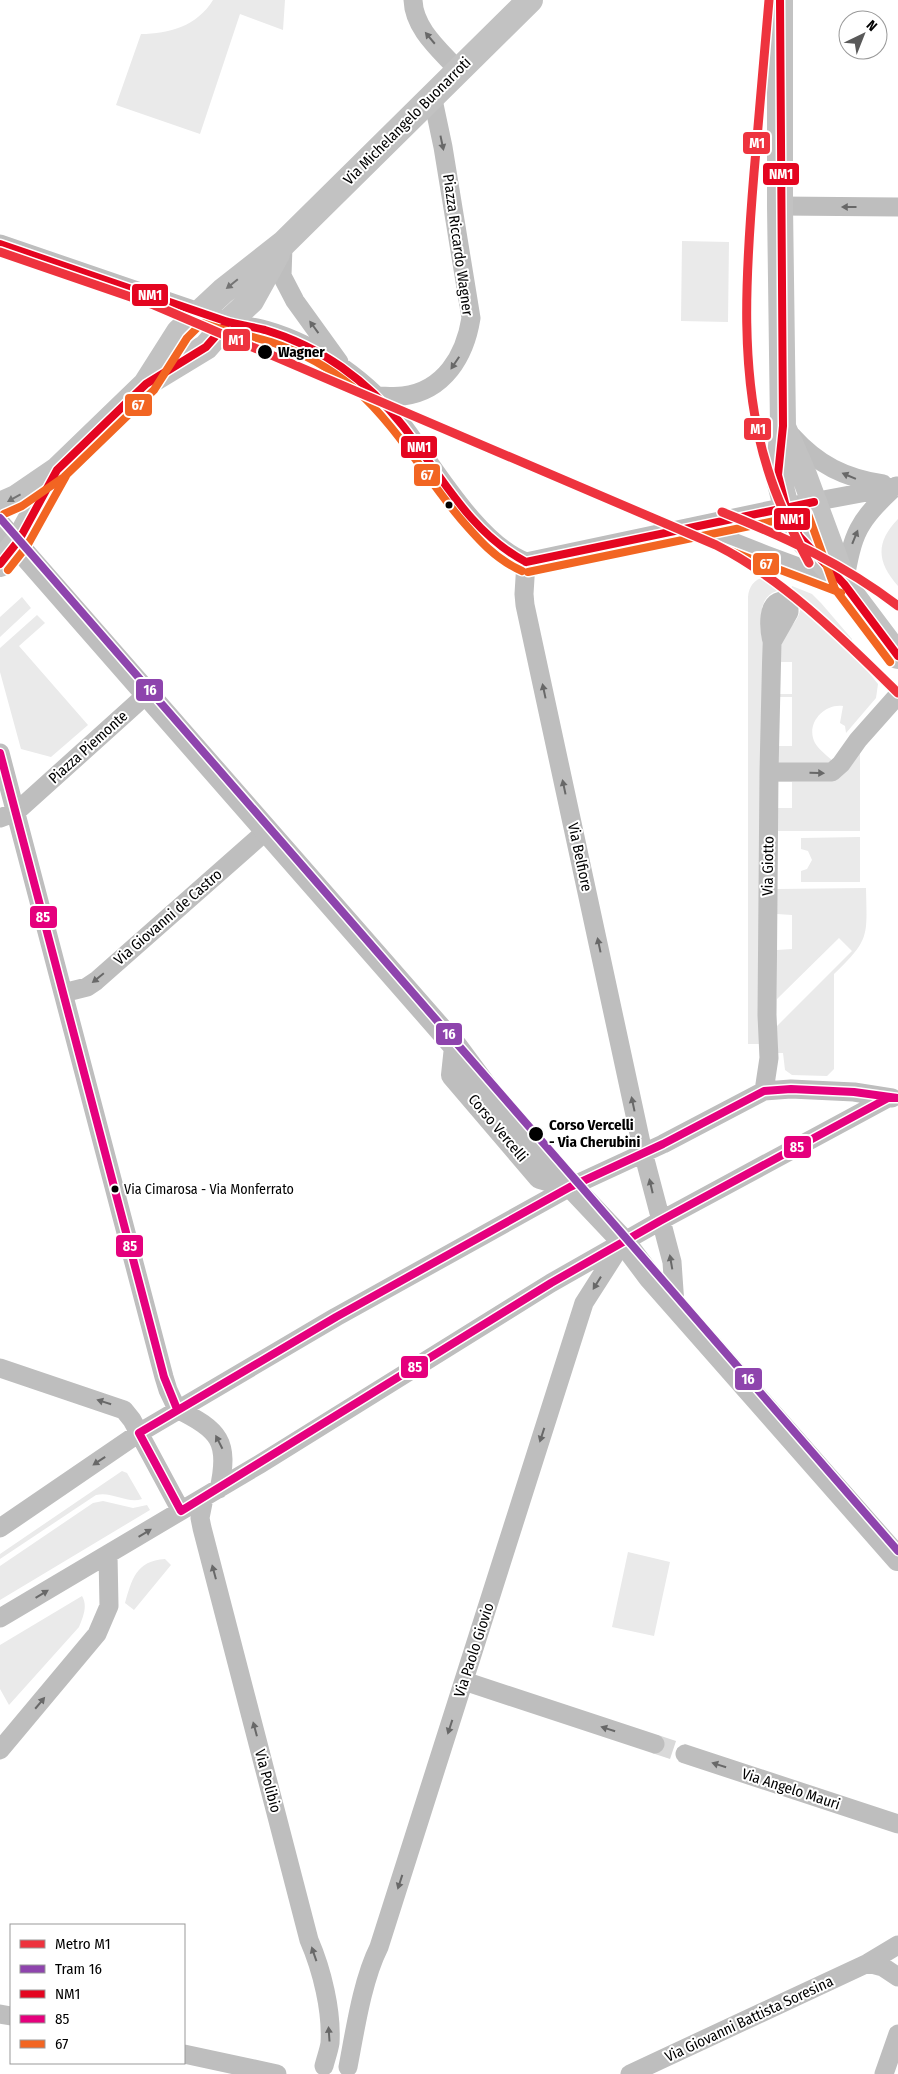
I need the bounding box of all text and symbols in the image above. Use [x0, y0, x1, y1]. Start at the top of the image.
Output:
north arrow [838, 10, 888, 60]
text: N [863, 17, 880, 35]
one-way arrow [424, 32, 435, 45]
street label: Via Michelangelo Buonarroti [339, 53, 475, 189]
line badge: M1 [742, 131, 771, 155]
one-way arrow [439, 135, 447, 151]
text: M1 [749, 135, 765, 152]
line badge: NM1 [762, 162, 800, 186]
text: NM1 [769, 166, 793, 183]
street label: Piazza Riccardo Wagner [439, 173, 477, 318]
one-way arrow [841, 203, 857, 211]
one-way arrow [226, 279, 239, 290]
line badge: NM1 [131, 283, 169, 307]
text: NM1 [138, 287, 162, 304]
one-way arrow [309, 320, 319, 334]
line badge: M1 [222, 328, 251, 352]
text: M1 [228, 332, 244, 349]
marker: Wagner [256, 343, 274, 361]
place label: Wagner [278, 343, 325, 361]
one-way arrow [450, 357, 460, 370]
line badge: 67 [124, 393, 153, 417]
text: 67 [131, 397, 145, 414]
line badge: M1 [743, 417, 772, 441]
text: M1 [750, 421, 766, 438]
line badge: NM1 [400, 435, 438, 459]
text: NM1 [407, 439, 431, 456]
line badge: 67 [413, 463, 441, 487]
text: 67 [420, 467, 434, 484]
one-way arrow [842, 471, 856, 479]
one-way arrow [7, 494, 22, 502]
unlabelled marker [444, 500, 454, 510]
line badge: NM1 [773, 507, 811, 531]
text: NM1 [780, 511, 804, 528]
one-way arrow [852, 529, 859, 544]
line badge: 67 [752, 552, 780, 576]
text: 67 [759, 556, 773, 573]
line badge: 16 [135, 678, 164, 702]
text: 16 [143, 682, 157, 699]
one-way arrow [540, 684, 548, 699]
street label: Piazza Piemonte [45, 707, 131, 787]
one-way arrow [810, 769, 826, 777]
one-way arrow [560, 778, 568, 794]
street label: Via Belfiore [564, 821, 596, 893]
street label: Via Giotto [758, 836, 778, 896]
street label: Via Giovanni de Castro [110, 865, 226, 969]
line badge: 85 [29, 905, 58, 929]
text: 85 [36, 909, 50, 926]
one-way arrow [595, 938, 603, 953]
one-way arrow [92, 973, 105, 984]
line badge: 16 [435, 1022, 463, 1046]
text: 16 [442, 1026, 456, 1043]
street label: Corso Vercelli [464, 1091, 532, 1165]
one-way arrow [629, 1097, 637, 1112]
place label: Corso Vercelli - Via Cherubini [549, 1116, 640, 1151]
marker: Corso Vercelli - Via Cherubini [527, 1125, 545, 1143]
line badge: 85 [783, 1135, 812, 1159]
text: 85 [790, 1139, 804, 1156]
one-way arrow [647, 1179, 655, 1194]
place label: Via Cimarosa - Via Monferrato [124, 1181, 294, 1198]
marker: Via Cimarosa - Via Monferrato [110, 1184, 120, 1194]
line badge: 85 [115, 1234, 144, 1258]
text: 85 [123, 1238, 137, 1255]
one-way arrow [667, 1254, 675, 1270]
one-way arrow [592, 1276, 602, 1289]
line badge: 85 [400, 1355, 429, 1379]
text: 85 [408, 1359, 422, 1376]
line badge: 16 [734, 1367, 763, 1391]
text: 16 [741, 1371, 755, 1388]
one-way arrow [97, 1398, 112, 1405]
one-way arrow [538, 1428, 546, 1443]
one-way arrow [215, 1435, 223, 1449]
one-way arrow [93, 1456, 106, 1466]
one-way arrow [138, 1528, 151, 1537]
one-way arrow [210, 1565, 218, 1580]
one-way arrow [35, 1589, 48, 1598]
street label: Via Paolo Giovio [450, 1600, 498, 1700]
one-way arrow [34, 1696, 45, 1709]
one-way arrow [445, 1720, 453, 1735]
one-way arrow [251, 1722, 259, 1737]
one-way arrow [601, 1724, 616, 1732]
street label: Via Polibio [251, 1747, 285, 1815]
one-way arrow [711, 1761, 726, 1769]
street label: Via Angelo Mauri [739, 1765, 843, 1813]
one-way arrow [396, 1875, 404, 1890]
legend [10, 1924, 185, 2064]
text: Metro M1 [55, 1935, 111, 1953]
one-way arrow [310, 1946, 318, 1961]
text: Tram 16 [55, 1960, 102, 1978]
street label: Via Giovanni Battista Soresina [662, 1972, 836, 2066]
text: NM1 [55, 1985, 80, 2003]
text: 85 [55, 2010, 70, 2028]
one-way arrow [325, 2025, 333, 2041]
text: 67 [55, 2035, 68, 2053]

